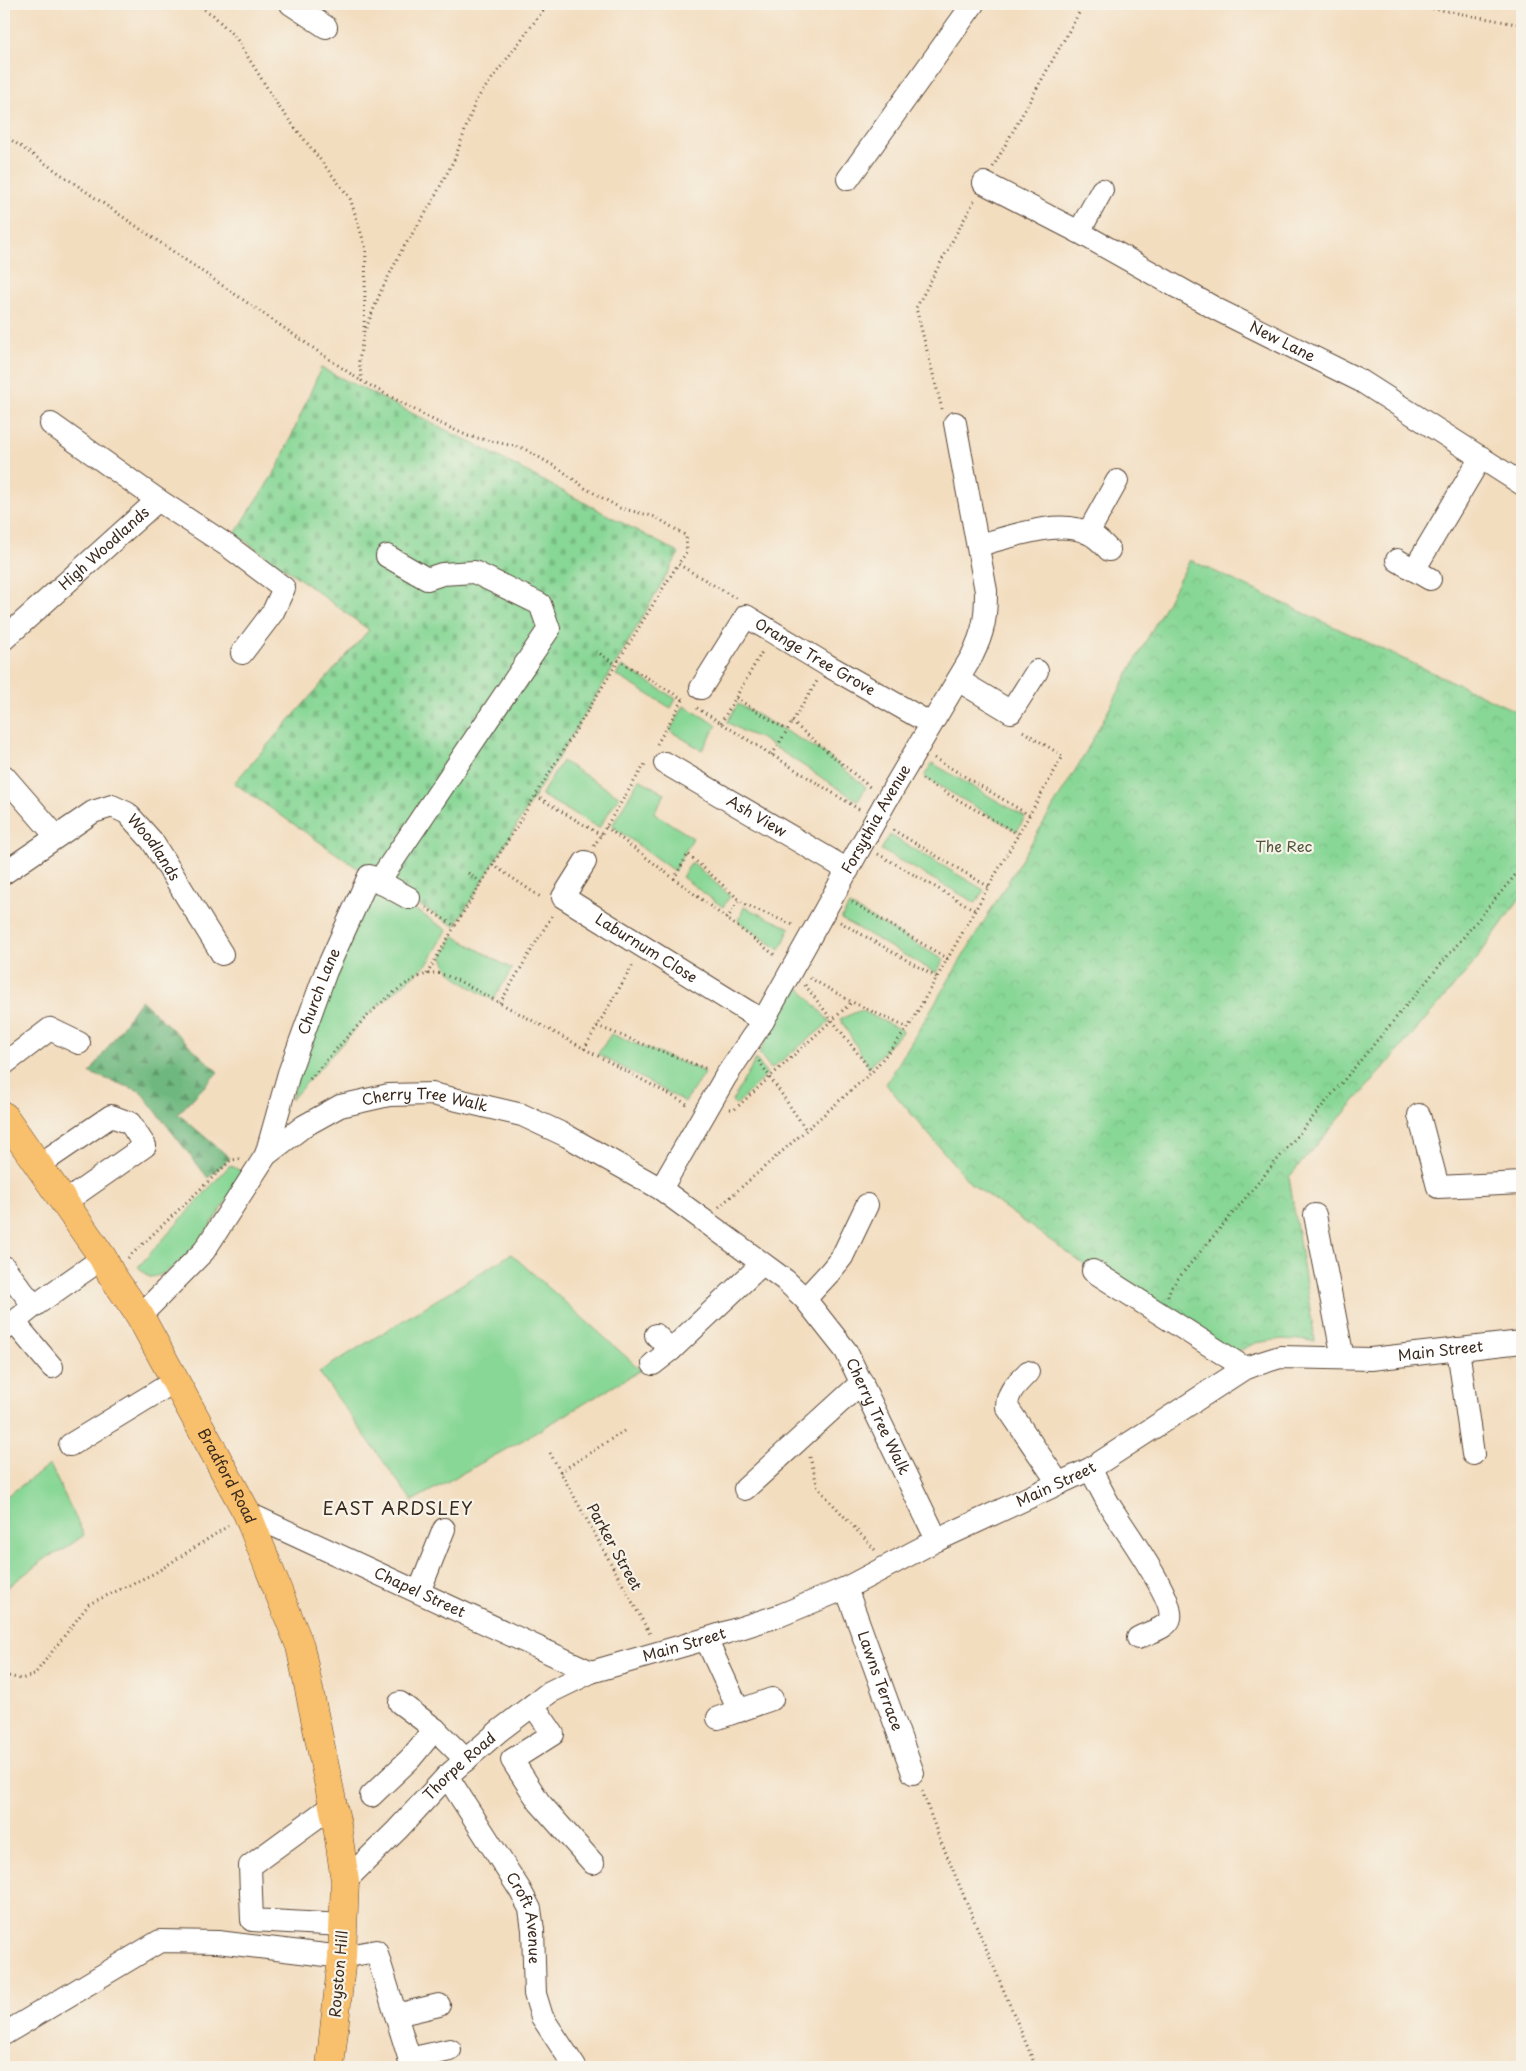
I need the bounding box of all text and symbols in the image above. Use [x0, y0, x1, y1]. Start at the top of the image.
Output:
street label: New Lane [1246, 314, 1320, 367]
street label: High Woodlands [53, 500, 154, 595]
street label: Orange Tree Grove [751, 611, 880, 700]
street label: Forsythia Avenue [835, 759, 915, 877]
street label: Ash View [723, 789, 792, 842]
street label: Woodlands [123, 808, 187, 885]
park label: The Rec [1256, 834, 1313, 857]
street label: Laburnum Close [591, 907, 702, 988]
street label: Church Lane [291, 944, 345, 1038]
street label: Cherry Tree Walk [359, 1081, 490, 1117]
street label: Main Street [1396, 1333, 1484, 1366]
street label: Cherry Tree Walk [841, 1353, 917, 1478]
street label: Bradford Road [193, 1424, 263, 1526]
street label: Main Street [1012, 1455, 1100, 1512]
district label: EAST ARDSLEY [322, 1494, 474, 1521]
street label: Parker Street [582, 1498, 649, 1594]
street label: Chapel Street [371, 1560, 470, 1622]
street label: Main Street [639, 1620, 728, 1667]
street label: Lawns Terrace [852, 1627, 910, 1734]
street label: Thorpe Road [417, 1726, 500, 1805]
street label: Croft Avenue [501, 1867, 547, 1964]
street label: Royston Hill [322, 1929, 353, 2018]

